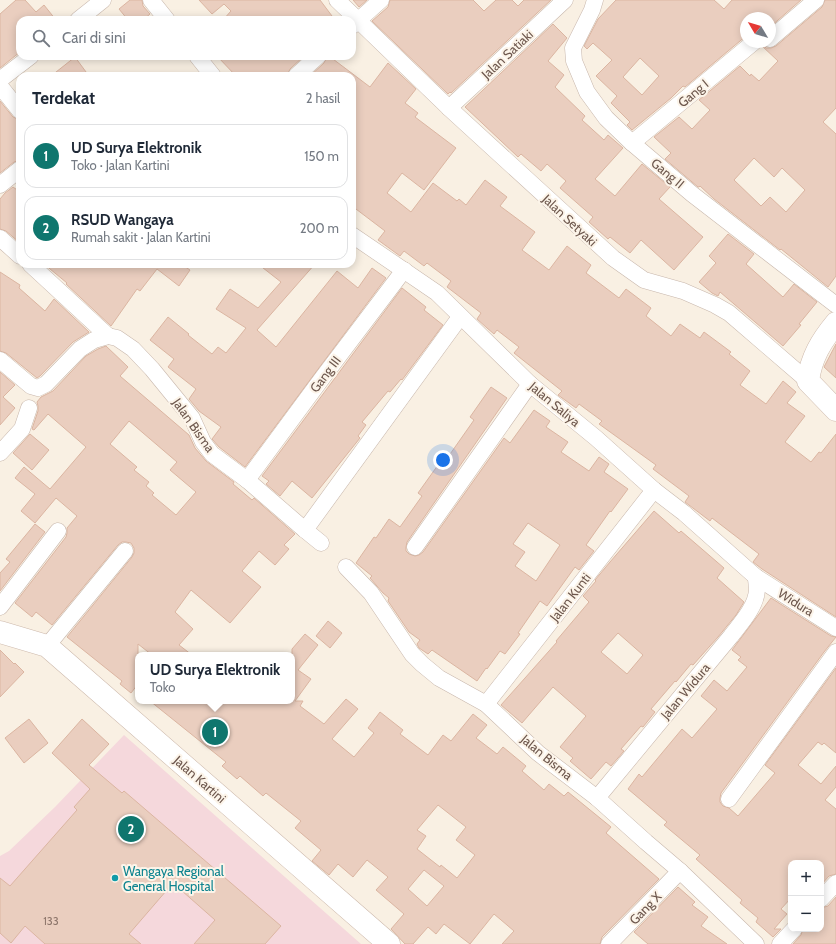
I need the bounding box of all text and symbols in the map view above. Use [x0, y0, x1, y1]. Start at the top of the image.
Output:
north arrow [740, 12, 776, 48]
search box [16, 16, 356, 60]
street label: Jalan Satiaki [477, 26, 536, 83]
icon: search [30, 27, 52, 49]
text: Cari di sini [62, 29, 126, 47]
street label: Gang I [674, 76, 712, 110]
text: Terdekat [32, 88, 95, 108]
text: 2 hasil [306, 90, 340, 106]
text: UD Surya Elektronik [71, 139, 202, 157]
text: 1 [44, 148, 48, 164]
text: 150 m [304, 148, 339, 164]
street label: Gang II [648, 155, 688, 191]
text: Toko · Jalan Kartini [71, 157, 169, 173]
street label: Jalan Setyaki [539, 190, 601, 249]
text: RSUD Wangaya [71, 211, 174, 229]
text: 2 [43, 220, 49, 236]
text: 200 m [300, 220, 339, 236]
text: Rumah sakit · Jalan Kartini [71, 229, 210, 245]
street label: Gang III [306, 353, 344, 395]
street label: Jalan Saliya [526, 378, 584, 430]
street label: Jalan Bisma [169, 394, 219, 456]
your location [433, 450, 453, 470]
street label: Jalan Kunti [546, 570, 594, 625]
street label: Widura [775, 585, 818, 620]
popup [135, 652, 295, 704]
street label: Jalan Widura [656, 659, 714, 723]
text: UD Surya Elektronik [150, 661, 280, 679]
text: Toko [150, 679, 175, 695]
pin: 1 [202, 717, 228, 747]
street label: Jalan Bisma [517, 730, 577, 784]
street label: Jalan Kartini [170, 751, 229, 806]
pin: 2 [118, 814, 144, 844]
map controls [788, 860, 824, 932]
button: + [788, 860, 824, 896]
place label: Wangaya Regional General Hospital [123, 863, 224, 894]
marker: Wangaya Regional General Hospital [110, 873, 120, 883]
street label: Gang X [626, 888, 665, 928]
button: − [788, 896, 824, 932]
house number: 133 [43, 914, 59, 928]

